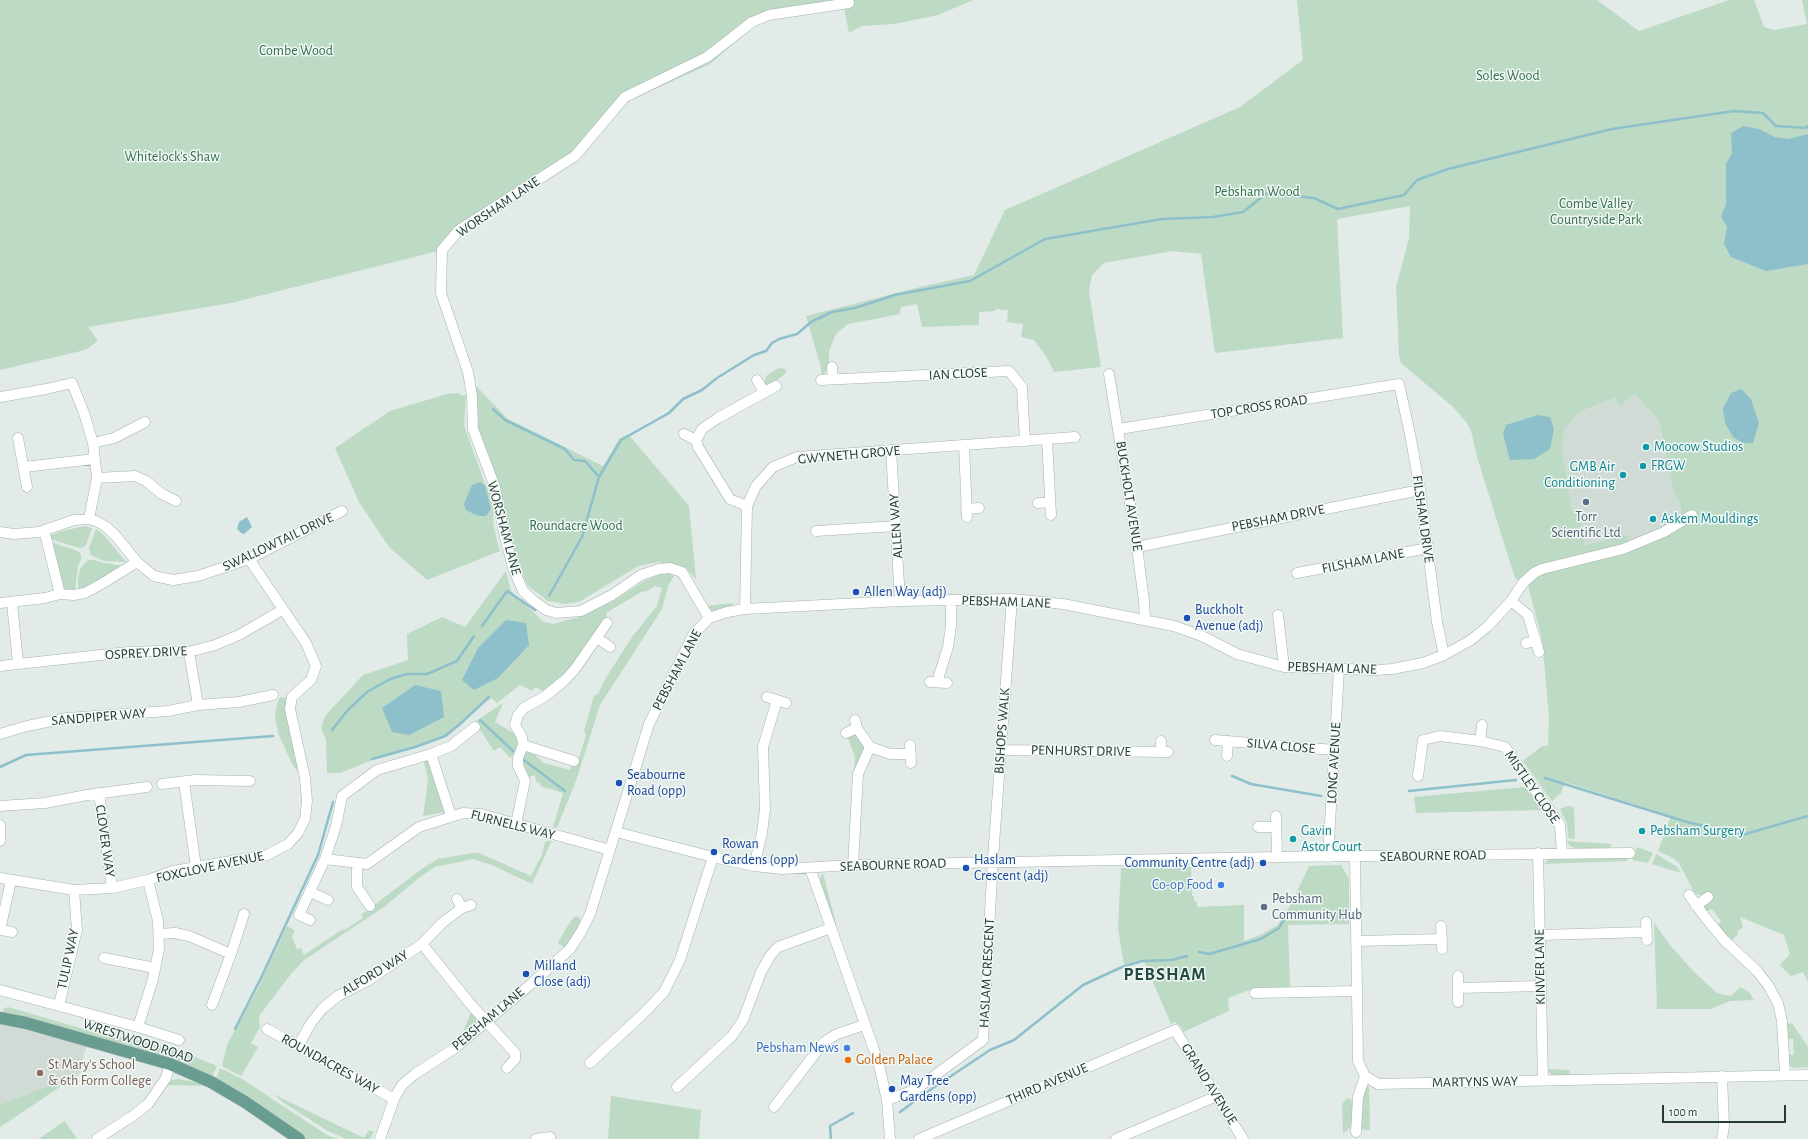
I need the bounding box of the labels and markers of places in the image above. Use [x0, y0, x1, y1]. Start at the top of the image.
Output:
place label: Moocow Studios [1654, 439, 1743, 455]
marker: Moocow Studios [1641, 442, 1651, 452]
place label: FRGW [1651, 458, 1686, 474]
place label: GMB Air Conditioning [1544, 459, 1615, 492]
marker: FRGW [1638, 461, 1648, 471]
marker: GMB Air Conditioning [1618, 470, 1628, 480]
marker: Torr Scientific Ltd [1581, 497, 1591, 507]
place label: Torr Scientific Ltd [1551, 509, 1621, 542]
place label: Askem Mouldings [1661, 511, 1758, 527]
marker: Askem Mouldings [1648, 514, 1658, 524]
place label: Allen Way (adj) [864, 584, 947, 600]
marker: Allen Way (adj) [851, 587, 861, 597]
place label: Buckholt Avenue (adj) [1195, 602, 1264, 634]
marker: Buckholt Avenue (adj) [1182, 613, 1192, 623]
place label: Seabourne Road (opp) [627, 767, 687, 800]
marker: Seabourne Road (opp) [614, 778, 624, 788]
place label: Gavin Astor Court [1301, 823, 1362, 856]
place label: Pebsham Surgery [1650, 823, 1745, 839]
marker: Pebsham Surgery [1637, 826, 1647, 836]
marker: Gavin Astor Court [1288, 834, 1298, 844]
place label: Rowan Gardens (opp) [722, 836, 799, 868]
marker: Rowan Gardens (opp) [709, 847, 719, 857]
place label: Haslam Crescent (adj) [974, 852, 1049, 884]
place label: Community Centre (adj) [1124, 855, 1255, 871]
marker: Community Centre (adj) [1258, 858, 1268, 868]
marker: Haslam Crescent (adj) [961, 863, 971, 873]
place label: Co-op Food [1152, 877, 1213, 893]
marker: Co-op Food [1216, 880, 1226, 890]
place label: Pebsham Community Hub [1272, 891, 1362, 924]
marker: Pebsham Community Hub [1259, 902, 1269, 912]
place label: Milland Close (adj) [534, 958, 591, 990]
marker: Milland Close (adj) [521, 969, 531, 979]
place label: Pebsham News [756, 1040, 839, 1056]
marker: Pebsham News [842, 1043, 852, 1053]
place label: Golden Palace [856, 1052, 933, 1068]
marker: Golden Palace [843, 1055, 853, 1065]
place label: St Mary's School & 6th Form College [48, 1057, 151, 1090]
marker: St Mary's School & 6th Form College [35, 1068, 45, 1078]
place label: May Tree Gardens (opp) [900, 1073, 977, 1106]
marker: May Tree Gardens (opp) [887, 1084, 897, 1094]

